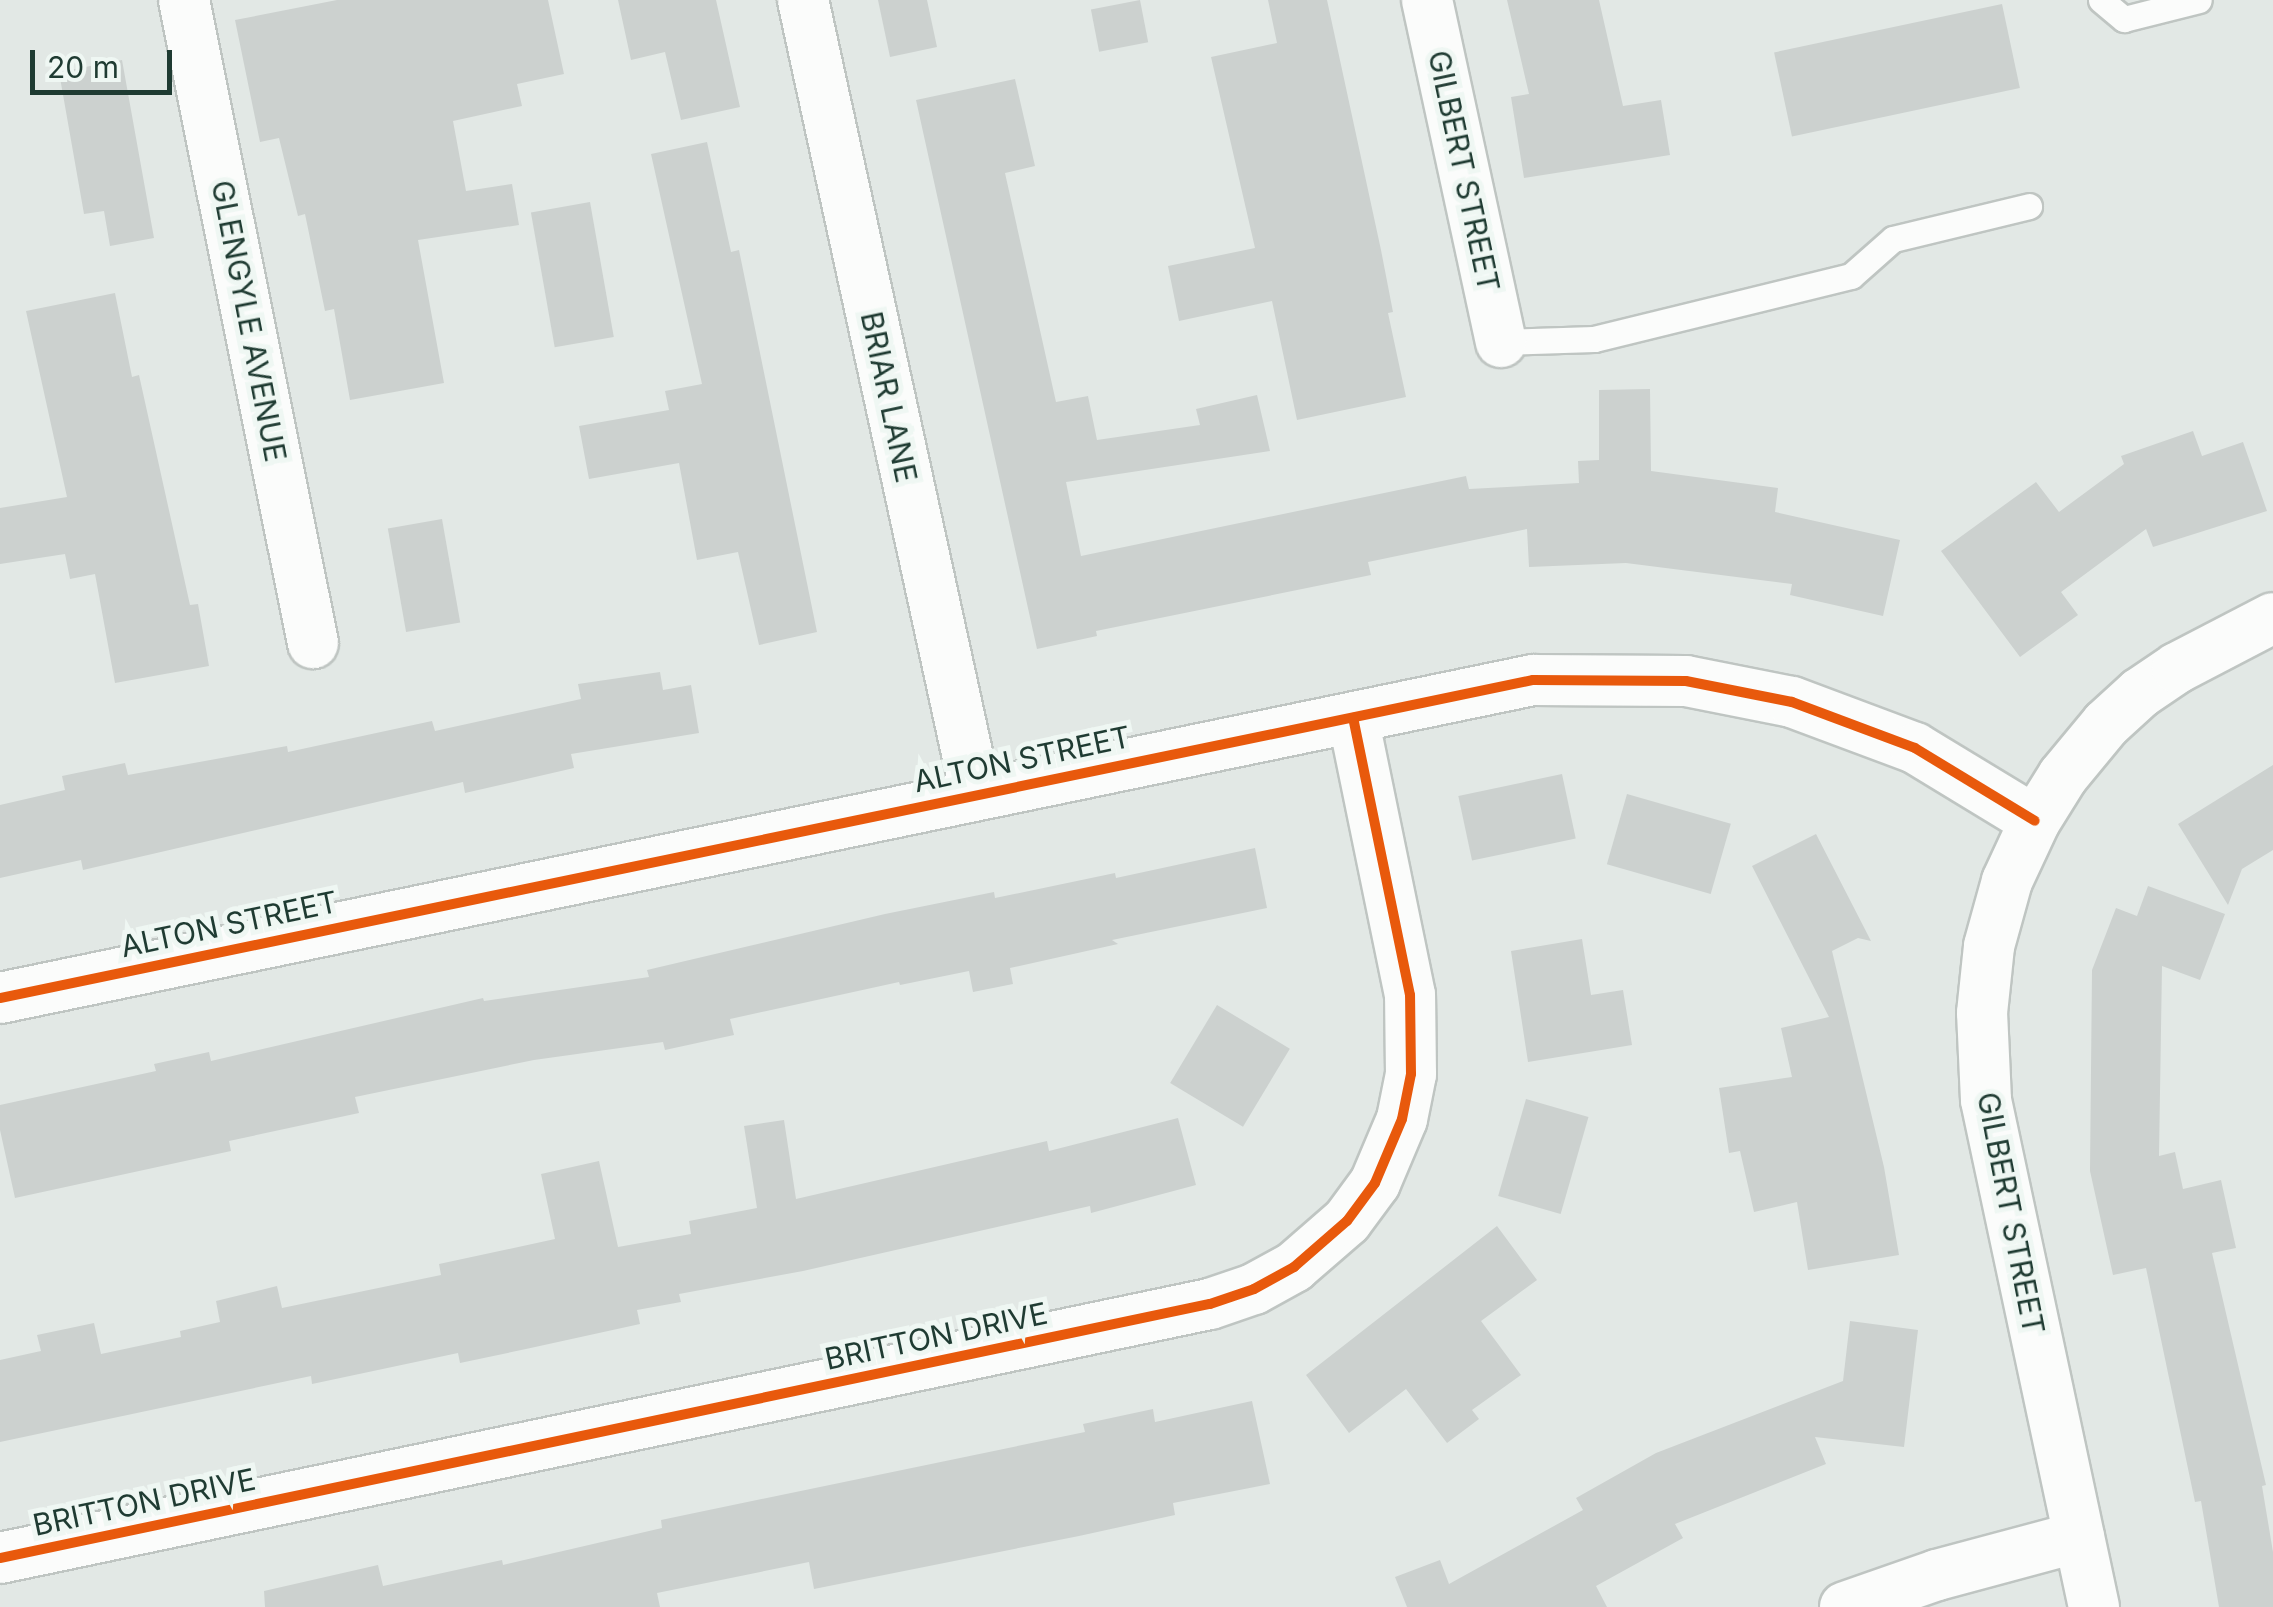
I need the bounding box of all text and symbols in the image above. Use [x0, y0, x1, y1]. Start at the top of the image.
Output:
scale bar [35, 30, 178, 92]
street label: GILBERT STREET [1421, 47, 1507, 295]
text: 20 m [47, 49, 119, 85]
street label: GLENGYLE AVENUE [204, 177, 294, 465]
street label: BRIAR LANE [853, 308, 925, 486]
street label: ALTON STREET [910, 718, 1134, 800]
street label: ALTON STREET [117, 883, 341, 965]
street label: GILBERT STREET [1970, 1089, 2052, 1337]
street label: BRITTON DRIVE [821, 1295, 1051, 1377]
street label: BRITTON DRIVE [29, 1461, 259, 1543]

